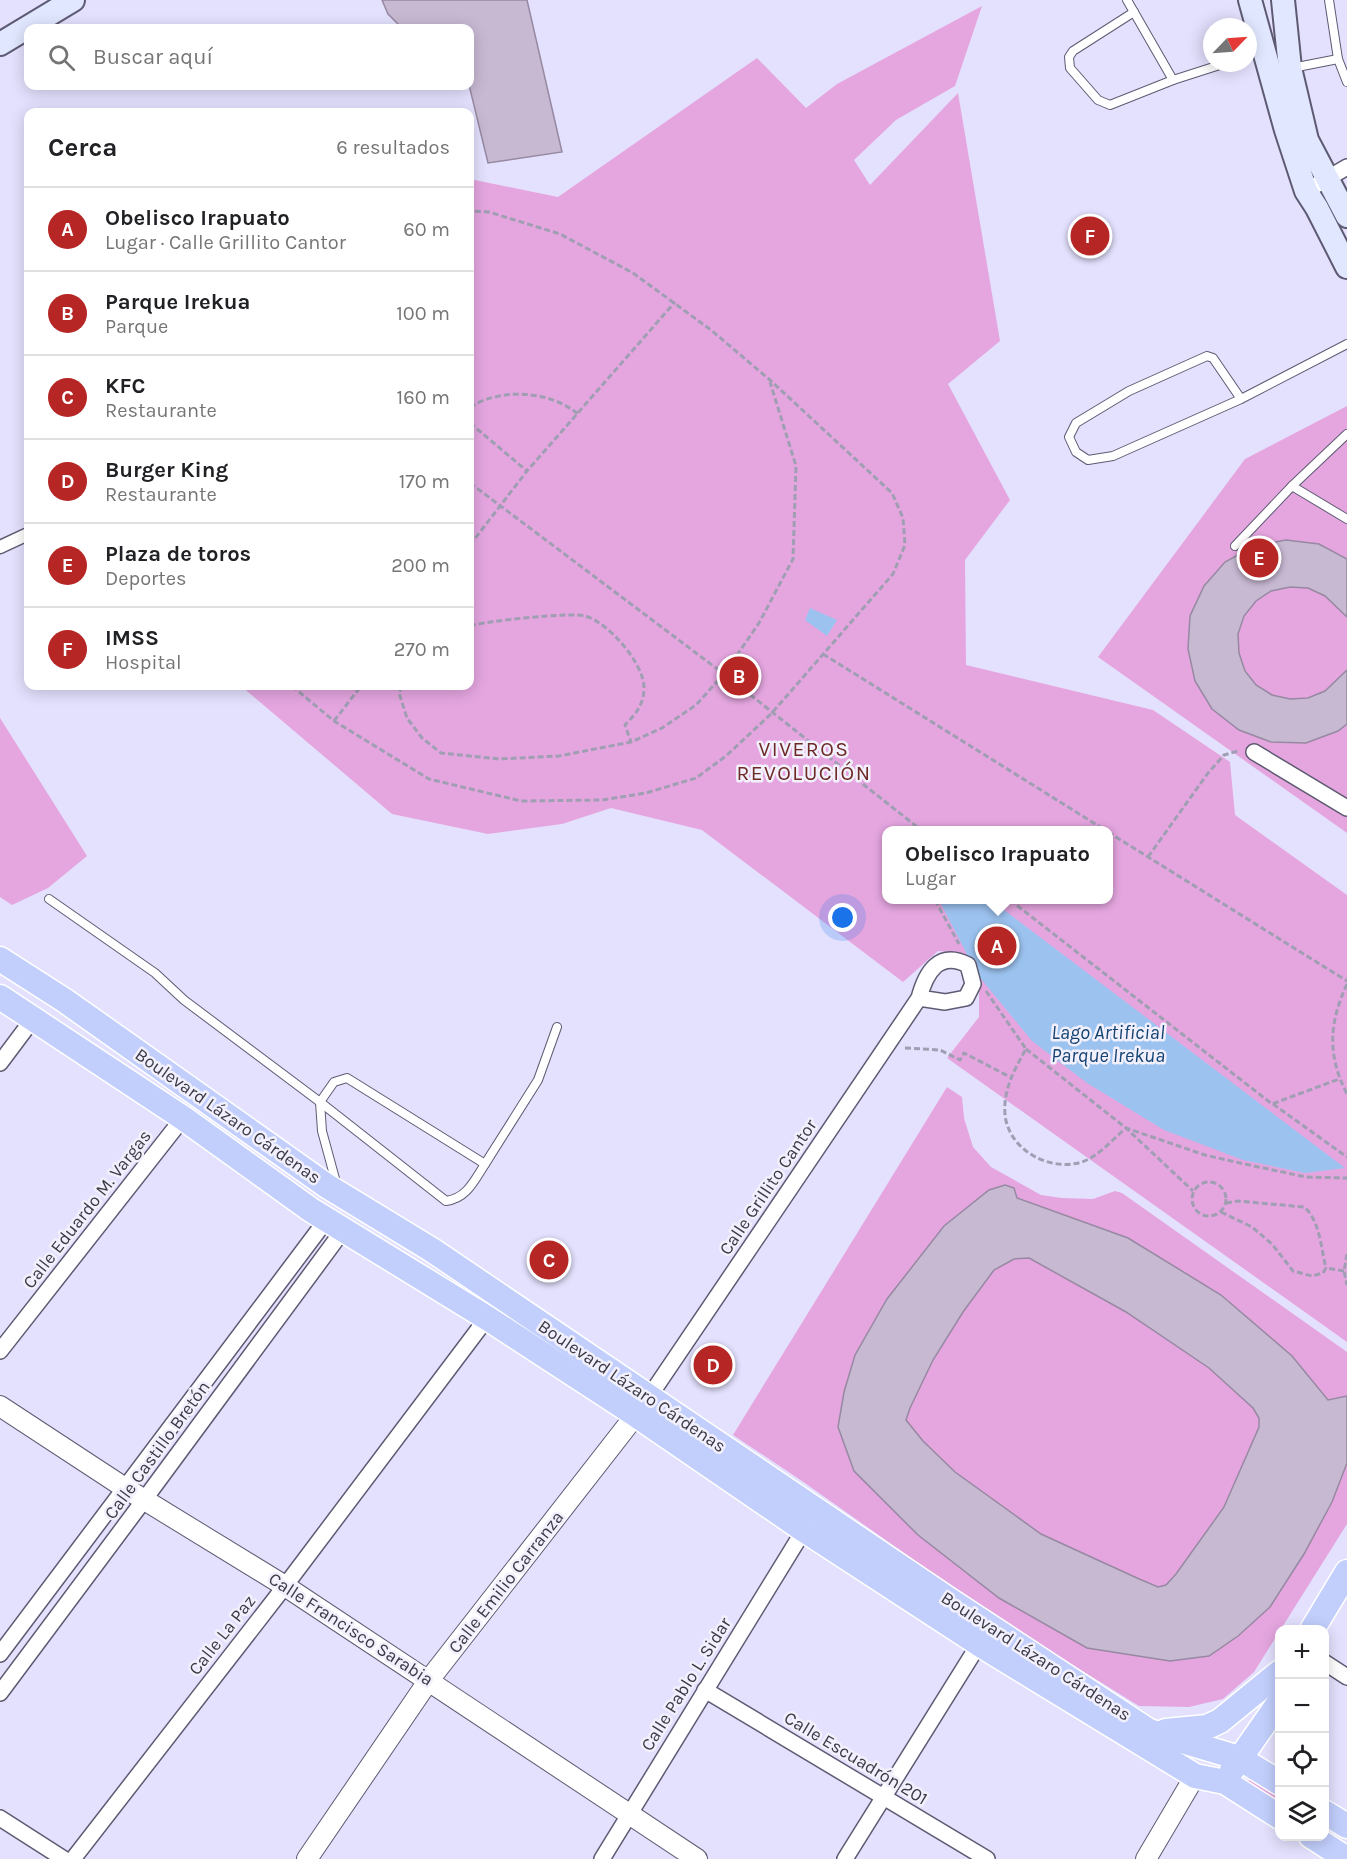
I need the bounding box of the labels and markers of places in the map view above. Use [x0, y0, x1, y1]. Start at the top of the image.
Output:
pin: F [1070, 214, 1110, 258]
pin: E [1240, 536, 1278, 580]
pin: B [720, 654, 758, 698]
pin: A [978, 924, 1016, 968]
pin: C [530, 1238, 568, 1282]
pin: D [694, 1342, 732, 1388]

